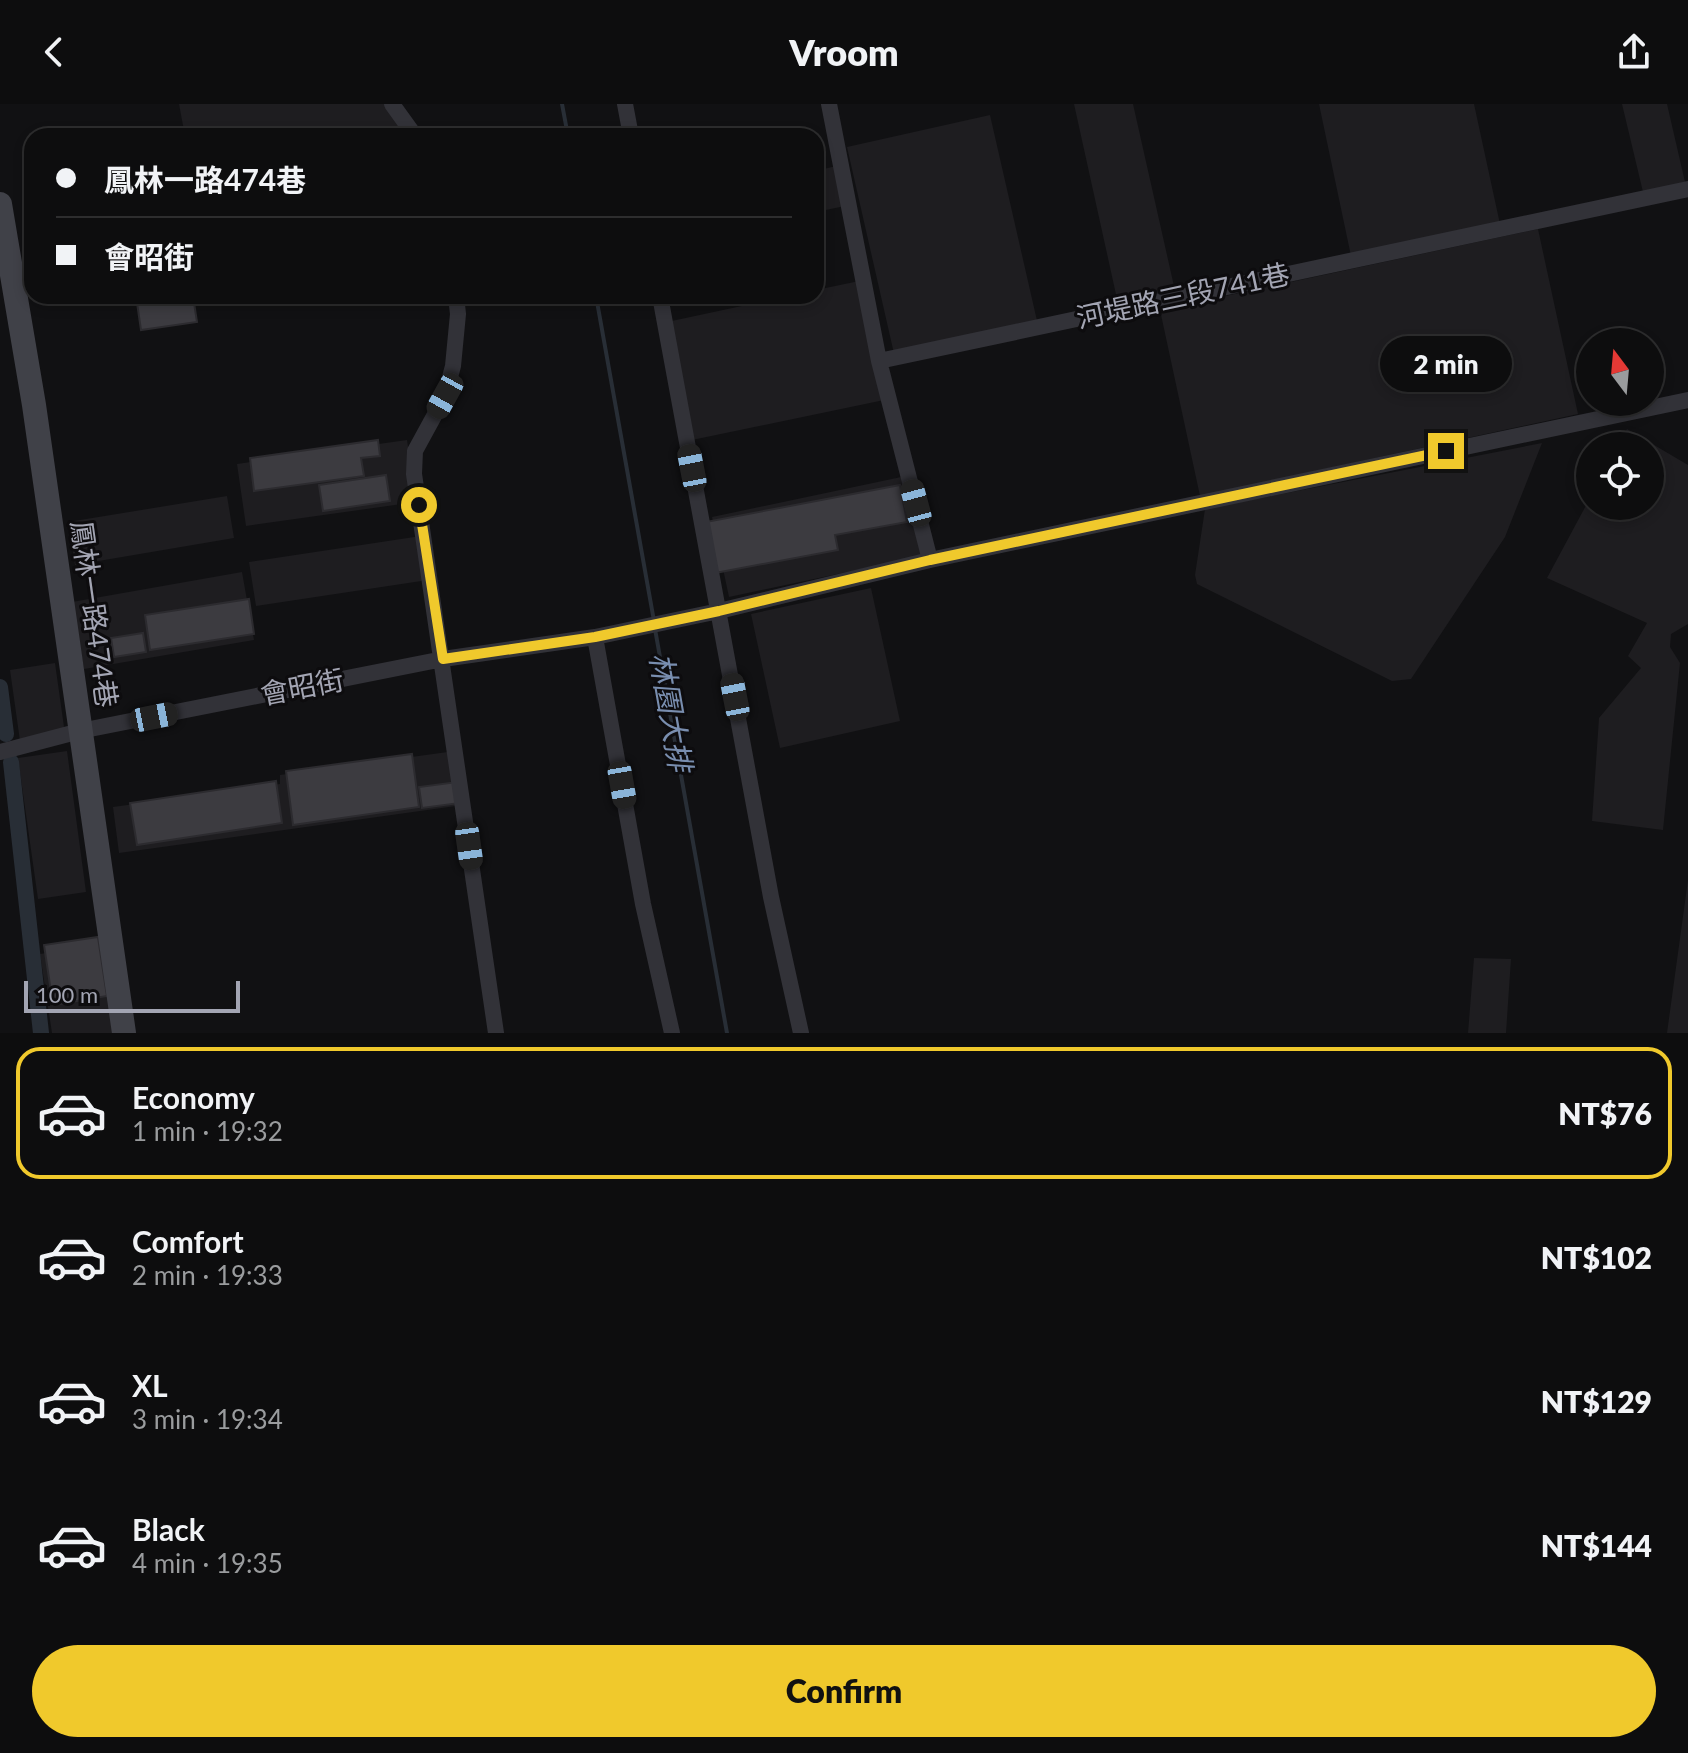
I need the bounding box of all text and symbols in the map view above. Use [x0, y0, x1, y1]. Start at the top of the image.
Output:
icon: back [32, 30, 76, 74]
text: Vroom [789, 30, 899, 74]
icon: share [1612, 30, 1656, 74]
text: 鳳林一路474巷 [104, 161, 306, 197]
text: 會昭街 [104, 238, 194, 274]
street label: 河堤路三段741巷 [1073, 256, 1292, 334]
north arrow [1576, 328, 1664, 416]
map controls [1576, 328, 1664, 520]
callout: 2 min [1380, 335, 1512, 391]
text: 2 min [1414, 348, 1478, 380]
car [423, 369, 467, 423]
button: locate [1576, 432, 1664, 520]
route end [1428, 433, 1464, 469]
car [676, 442, 708, 494]
car [898, 477, 934, 529]
route start [401, 487, 437, 523]
street label: 鳳林一路474巷 [65, 518, 125, 710]
water label: 林園大排 [644, 649, 701, 778]
street label: 會昭街 [257, 661, 346, 711]
car [719, 671, 751, 723]
car [128, 701, 180, 733]
car [606, 759, 638, 811]
car [454, 821, 484, 871]
scale bar [24, 977, 240, 1013]
text: 100 m [36, 981, 98, 1008]
icon: car [36, 1077, 108, 1149]
text: Economy [132, 1079, 255, 1115]
text: NT$76 [1558, 1095, 1652, 1131]
text: 1 min · 19:32 [132, 1115, 283, 1147]
icon: car [36, 1221, 108, 1293]
text: Comfort [132, 1223, 244, 1259]
text: NT$102 [1541, 1239, 1652, 1275]
text: 2 min · 19:33 [132, 1259, 283, 1291]
icon: car [36, 1365, 108, 1437]
text: XL [132, 1367, 168, 1403]
text: NT$129 [1541, 1383, 1652, 1419]
text: 3 min · 19:34 [132, 1403, 283, 1435]
icon: car [36, 1509, 108, 1581]
text: Black [132, 1511, 205, 1547]
text: NT$144 [1541, 1527, 1652, 1563]
text: 4 min · 19:35 [132, 1547, 283, 1579]
button: Confirm [32, 1645, 1656, 1737]

